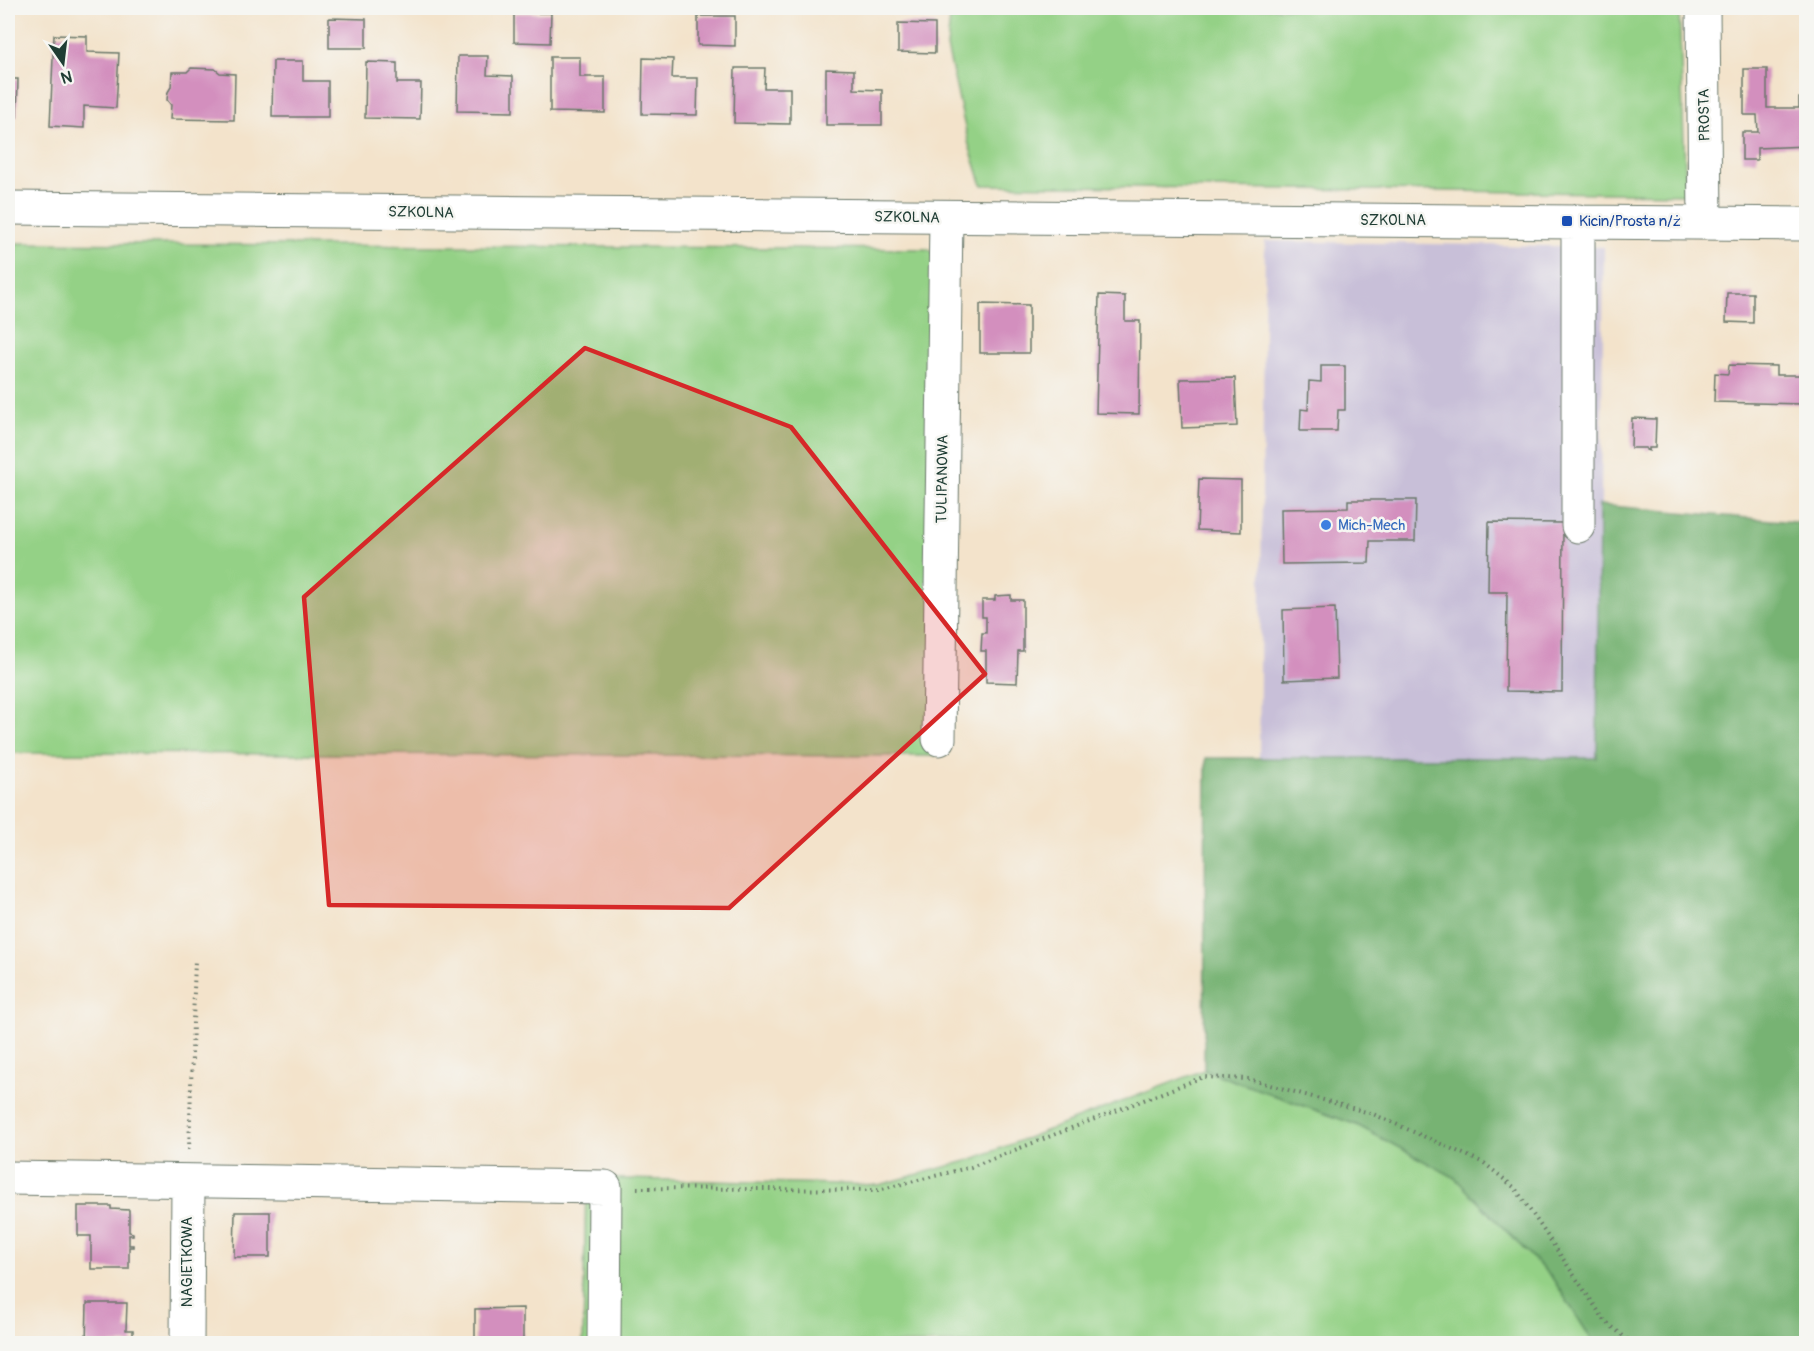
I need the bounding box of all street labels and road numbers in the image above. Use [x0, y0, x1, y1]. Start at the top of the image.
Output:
street label: PROSTA [1695, 88, 1714, 142]
street label: SZKOLNA [388, 202, 454, 223]
street label: SZKOLNA [874, 207, 940, 228]
street label: SZKOLNA [1360, 211, 1426, 230]
street label: TULIPANOWA [932, 434, 953, 523]
street label: NAGIETKOWA [178, 1217, 197, 1307]

